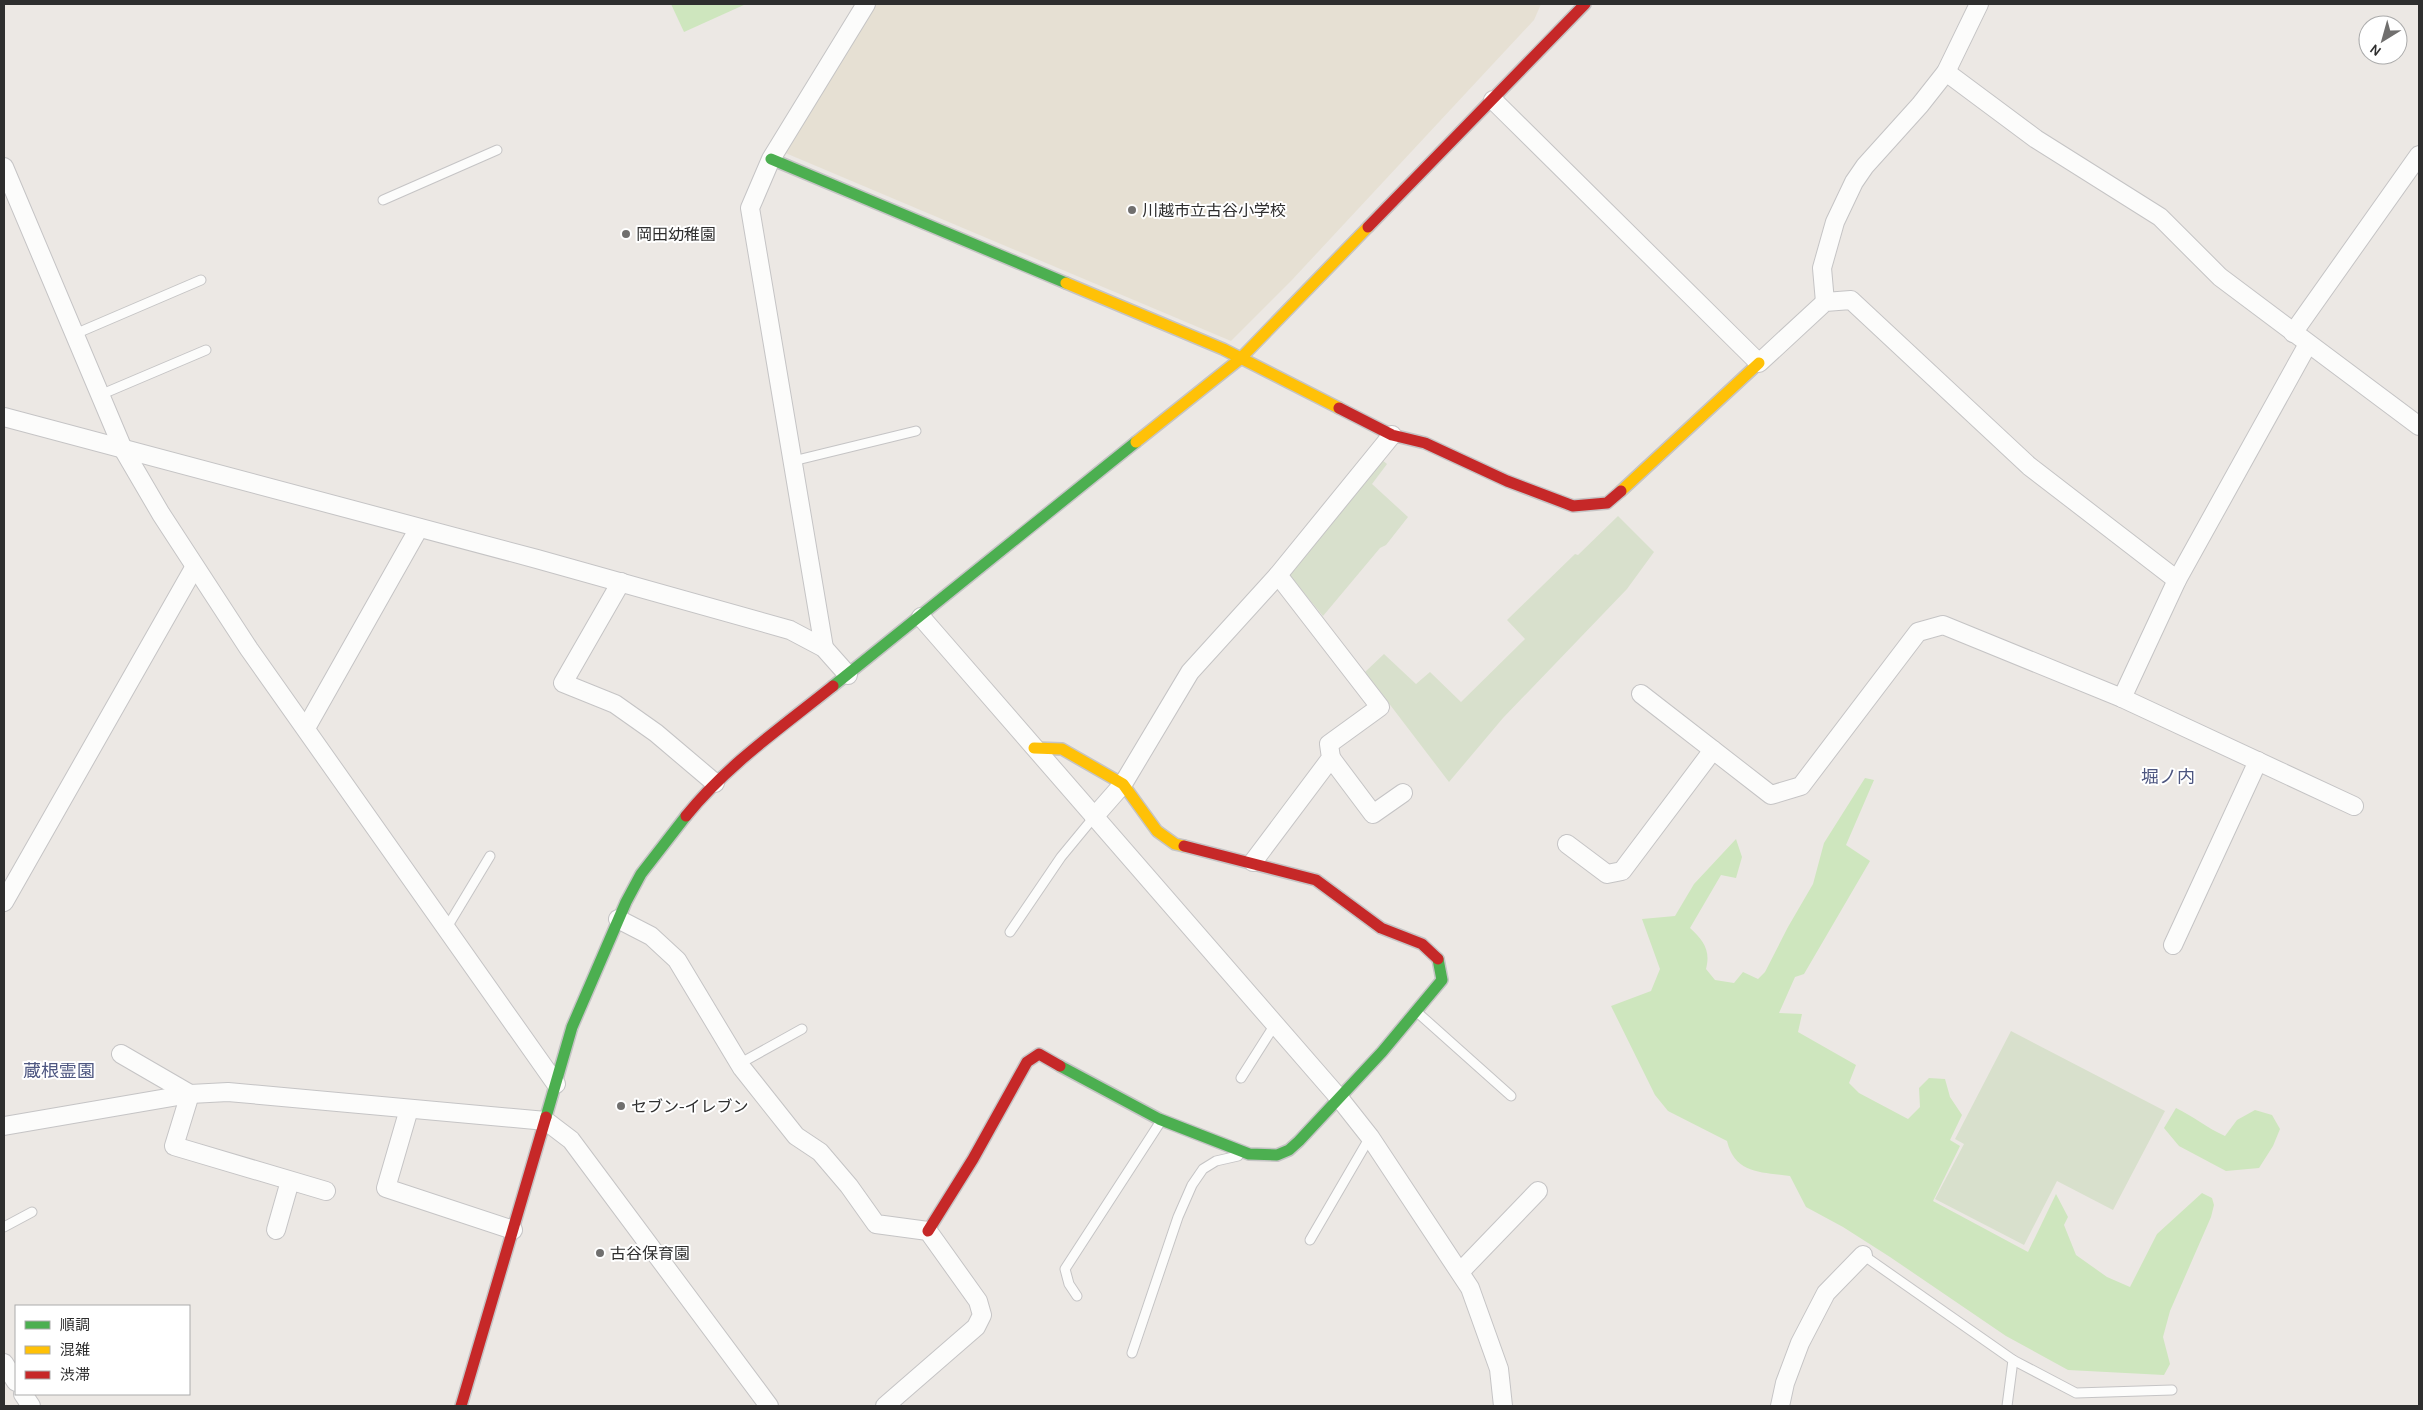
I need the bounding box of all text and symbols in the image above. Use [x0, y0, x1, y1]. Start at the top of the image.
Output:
north arrow [2358, 15, 2408, 65]
text: N [2366, 40, 2385, 60]
place label: 川越市立古谷小学校 [1142, 201, 1286, 220]
marker: 川越市立古谷小学校 [1126, 204, 1138, 216]
place label: 岡田幼稚園 [636, 225, 716, 244]
marker: 岡田幼稚園 [620, 228, 632, 240]
district label: 堀ノ内 [2141, 766, 2195, 788]
district label: 蔵根霊園 [23, 1060, 95, 1082]
place label: セブン-イレブン [631, 1097, 749, 1116]
marker: セブン-イレブン [615, 1100, 627, 1112]
place label: 古谷保育園 [610, 1244, 690, 1263]
marker: 古谷保育園 [594, 1247, 606, 1259]
legend [15, 1305, 190, 1395]
text: 順調 [60, 1316, 90, 1334]
text: 混雑 [60, 1341, 90, 1359]
text: 渋滞 [60, 1366, 90, 1384]

